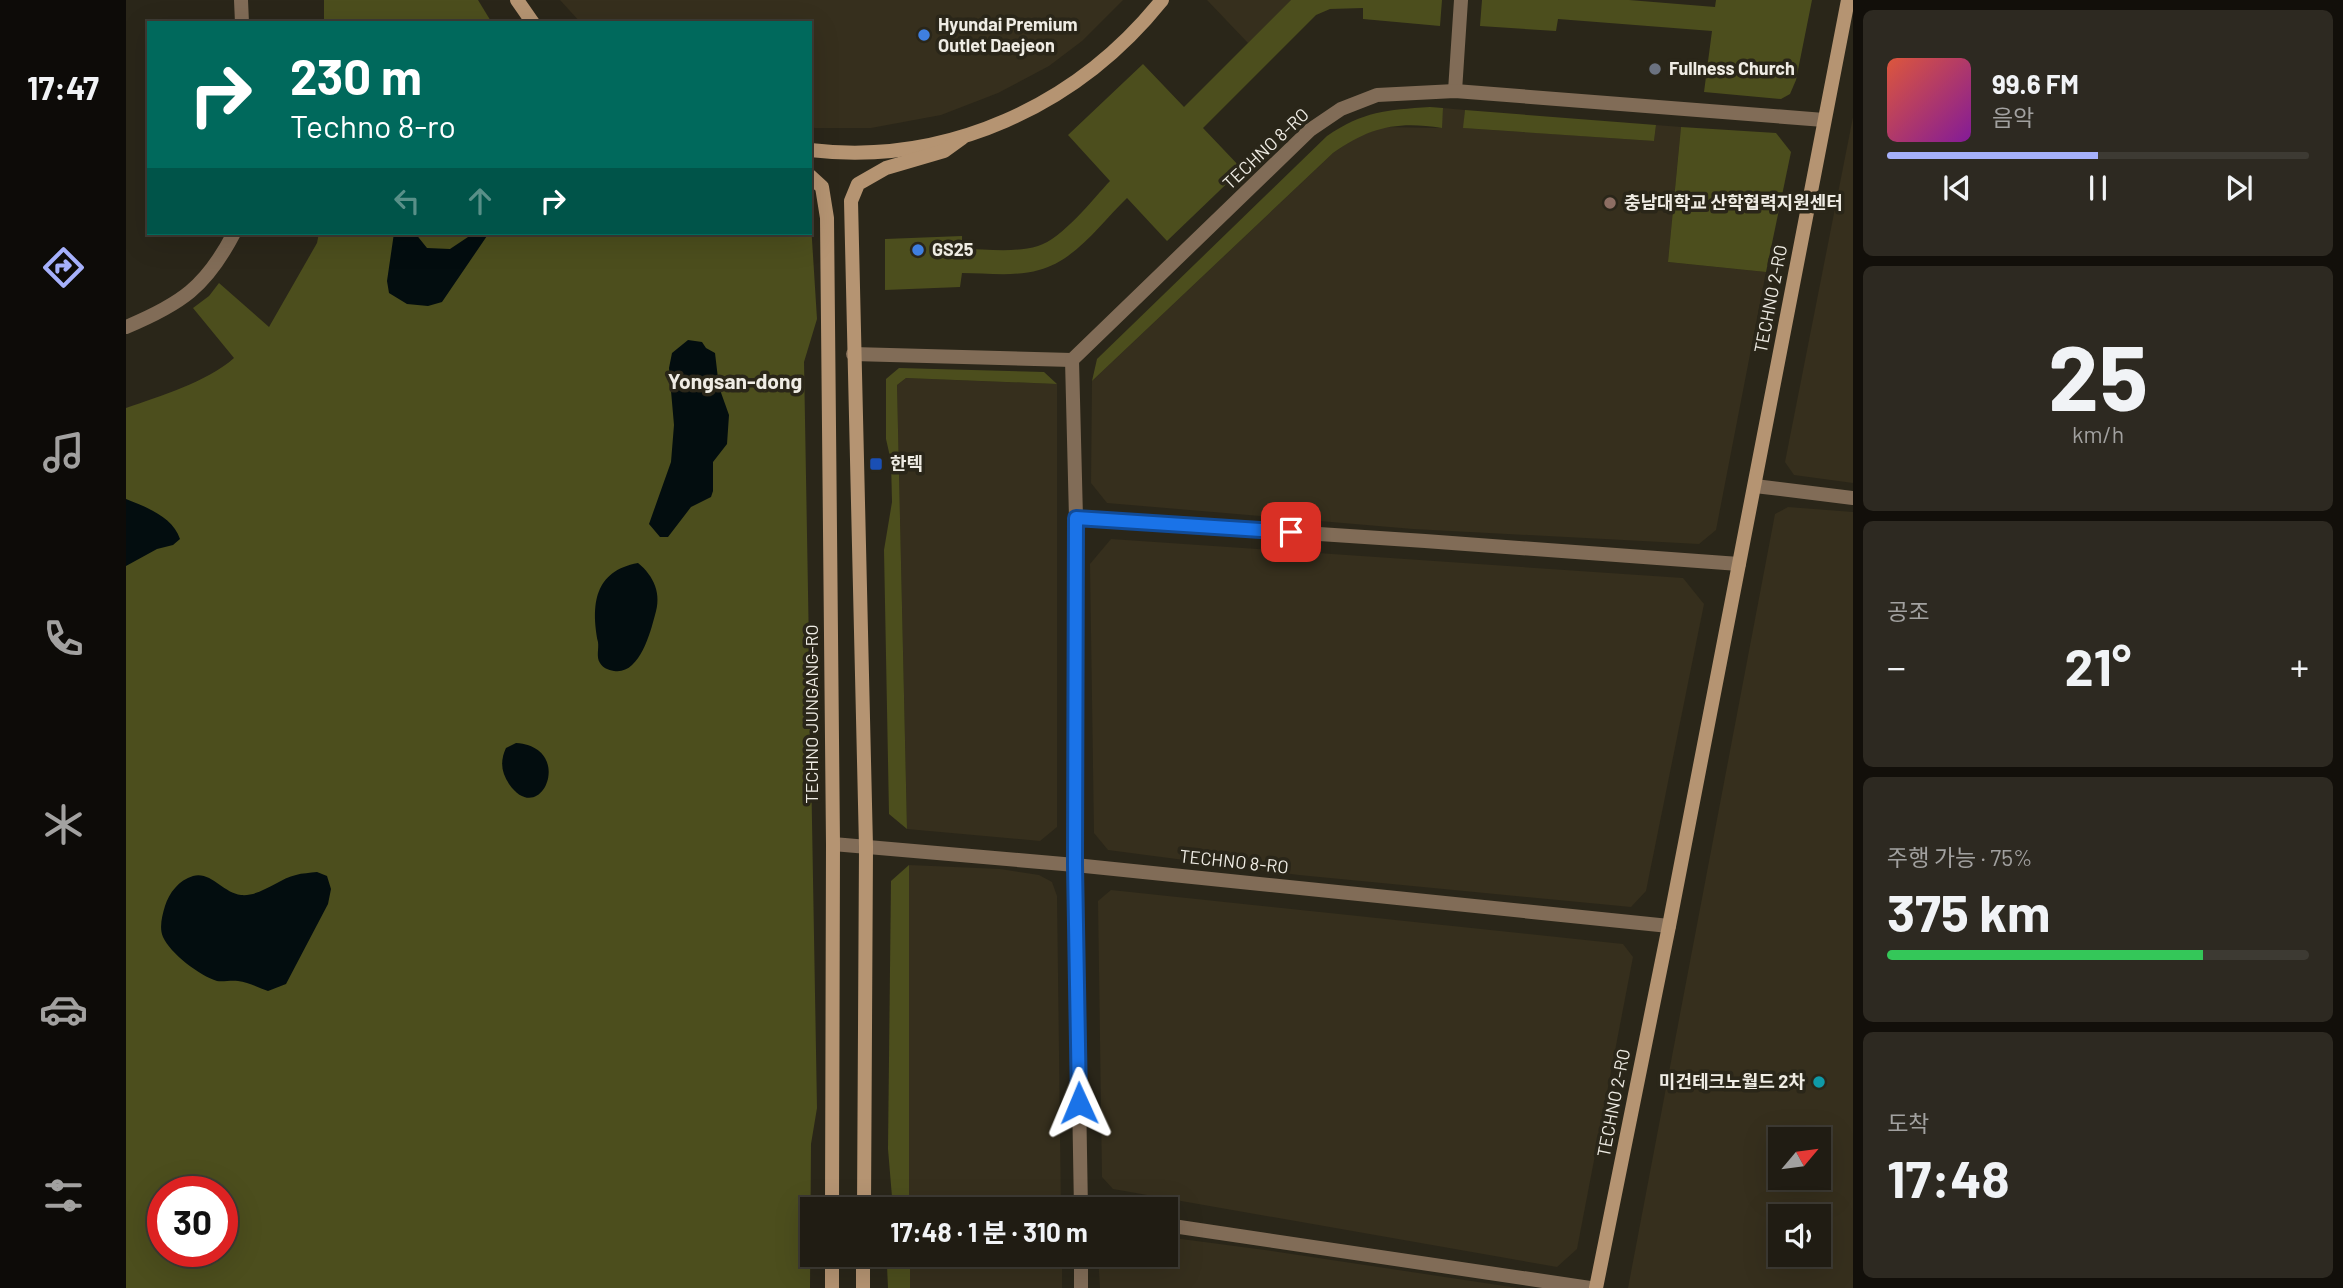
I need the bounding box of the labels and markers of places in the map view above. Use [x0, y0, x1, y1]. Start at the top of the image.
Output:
place label: Hyundai Premium Outlet Daejeon [938, 13, 1078, 56]
marker: Hyundai Premium Outlet Daejeon [916, 27, 932, 43]
place label: Fullness Church [1669, 57, 1795, 79]
marker: Fullness Church [1647, 61, 1663, 77]
place label: 충남대학교 산학협력지원센터 [1624, 191, 1843, 213]
marker: 충남대학교 산학협력지원센터 [1602, 195, 1618, 211]
place label: GS25 [932, 238, 974, 260]
marker: GS25 [910, 242, 926, 258]
place label: 한텍 [890, 452, 923, 474]
marker: 한텍 [868, 456, 884, 472]
pin [1261, 502, 1321, 562]
place label: 미건테크노월드 2차 [1659, 1070, 1805, 1092]
marker: 미건테크노월드 2차 [1811, 1074, 1827, 1090]

